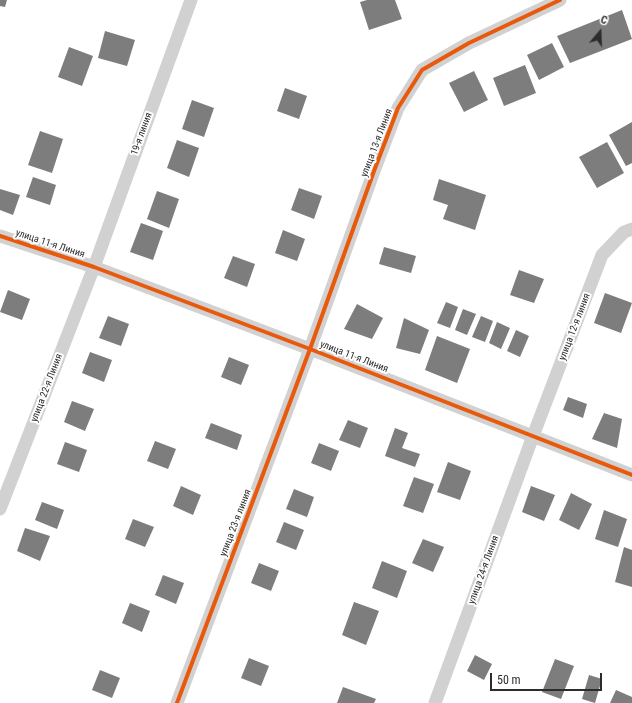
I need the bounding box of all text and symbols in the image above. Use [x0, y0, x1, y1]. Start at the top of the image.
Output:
north arrow [580, 12, 620, 52]
text: С [599, 13, 609, 27]
street label: улица 13-я Линия [358, 107, 396, 179]
street label: 19-я линия [129, 111, 155, 157]
street label: улица 11-я Линия [14, 227, 86, 261]
street label: улица 12-я линия [557, 292, 593, 362]
street label: улица 11-я Линия [318, 338, 390, 376]
street label: улица 22-я Линия [28, 352, 66, 424]
street label: улица 23-я линия [218, 488, 254, 558]
street label: улица 24-я Линия [466, 534, 502, 606]
scale bar [492, 665, 604, 691]
text: 50 m [497, 673, 521, 687]

